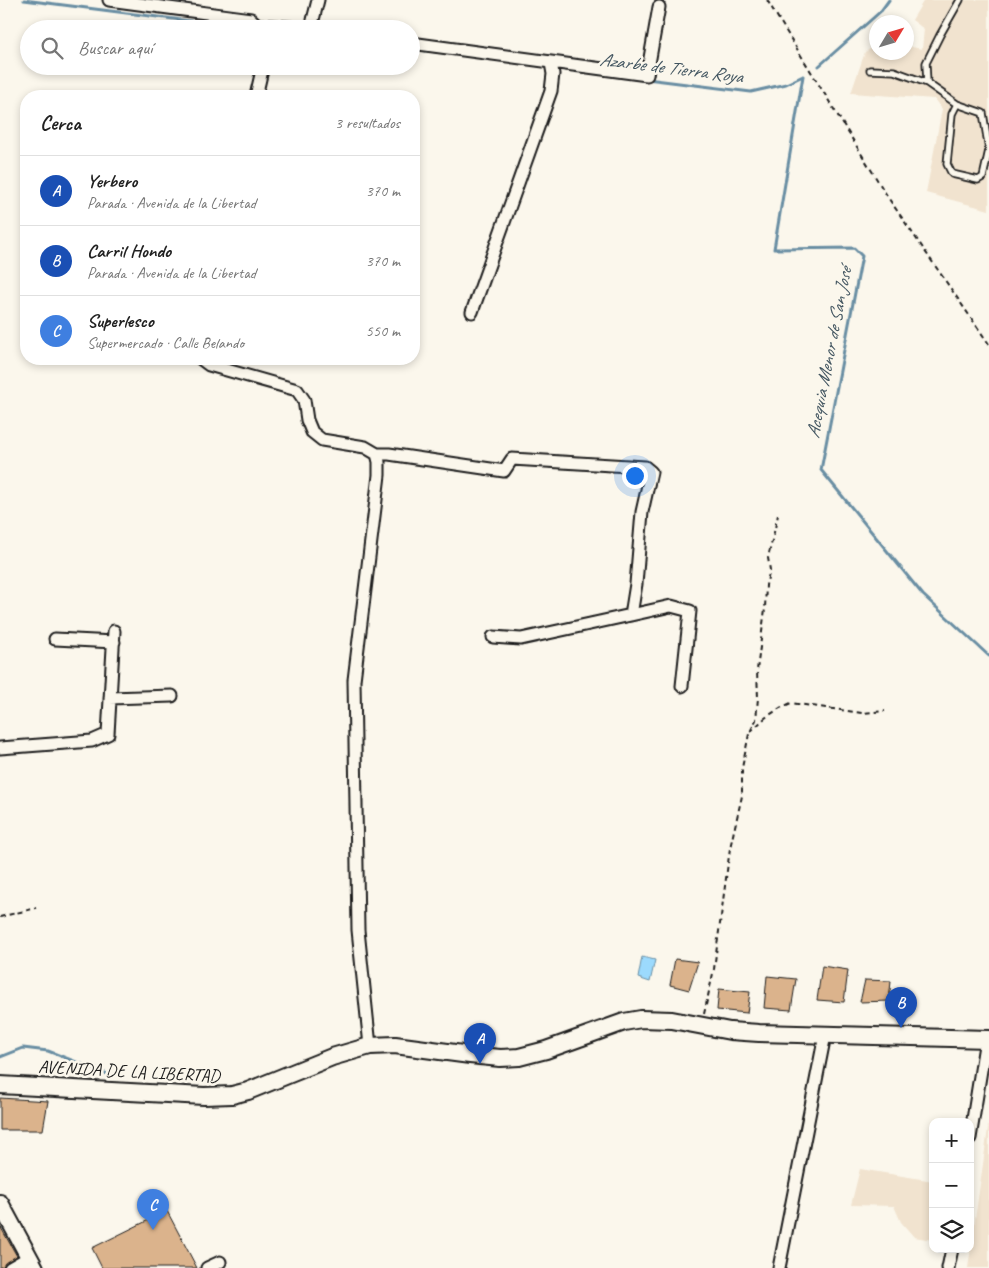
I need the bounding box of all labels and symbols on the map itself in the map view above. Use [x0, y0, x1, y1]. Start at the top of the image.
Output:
north arrow [869, 15, 914, 60]
water label: Azarbe de Tierra Roya [598, 47, 746, 89]
water label: Acequia Menor de San José [801, 260, 858, 440]
your location [622, 463, 648, 489]
pin: B [885, 987, 917, 1028]
pin: A [464, 1023, 496, 1064]
street label: AVENIDA DE LA LIBERTAD [38, 1055, 222, 1087]
pin: C [137, 1189, 169, 1230]

